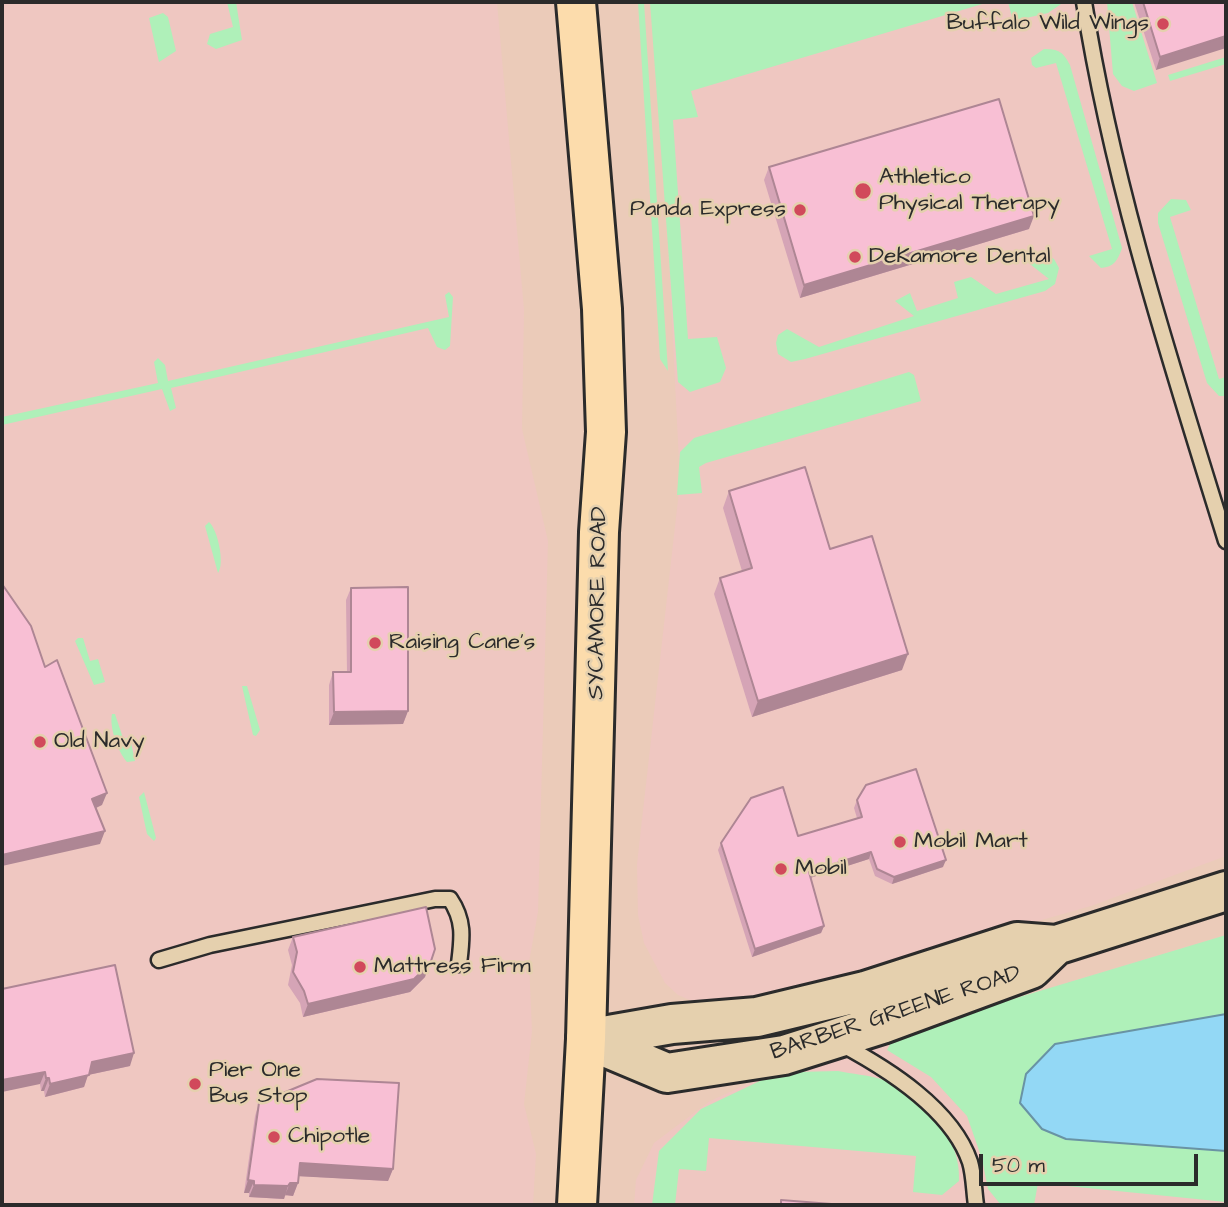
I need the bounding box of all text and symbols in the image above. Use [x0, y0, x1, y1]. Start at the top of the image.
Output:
place label: Buffalo Wild Wings [946, 10, 1149, 38]
marker: Buffalo Wild Wings [1155, 16, 1171, 32]
place label: Athletico Physical Therapy [879, 164, 1060, 218]
marker: Athletico Physical Therapy [853, 181, 873, 201]
place label: Panda Express [630, 196, 786, 224]
marker: Panda Express [792, 202, 808, 218]
place label: DeKamore Dental [869, 243, 1051, 271]
marker: DeKamore Dental [847, 249, 863, 265]
street label: SYCAMORE ROAD [584, 506, 614, 700]
place label: Raising Cane's [389, 629, 535, 657]
marker: Raising Cane's [367, 635, 383, 651]
place label: Old Navy [54, 728, 145, 756]
marker: Old Navy [32, 734, 48, 750]
place label: Mobil Mart [914, 828, 1028, 856]
marker: Mobil Mart [892, 834, 908, 850]
place label: Mobil [795, 855, 847, 883]
marker: Mobil [773, 861, 789, 877]
place label: Mattress Firm [374, 953, 531, 981]
marker: Mattress Firm [352, 959, 368, 975]
street label: BARBER GREENE ROAD [767, 961, 1025, 1067]
place label: Pier One Bus Stop [209, 1057, 308, 1111]
marker: Pier One Bus Stop [187, 1076, 203, 1092]
place label: Chipotle [288, 1123, 370, 1151]
marker: Chipotle [266, 1129, 282, 1145]
scale bar [983, 1140, 1202, 1184]
text: 50 m [992, 1151, 1045, 1180]

